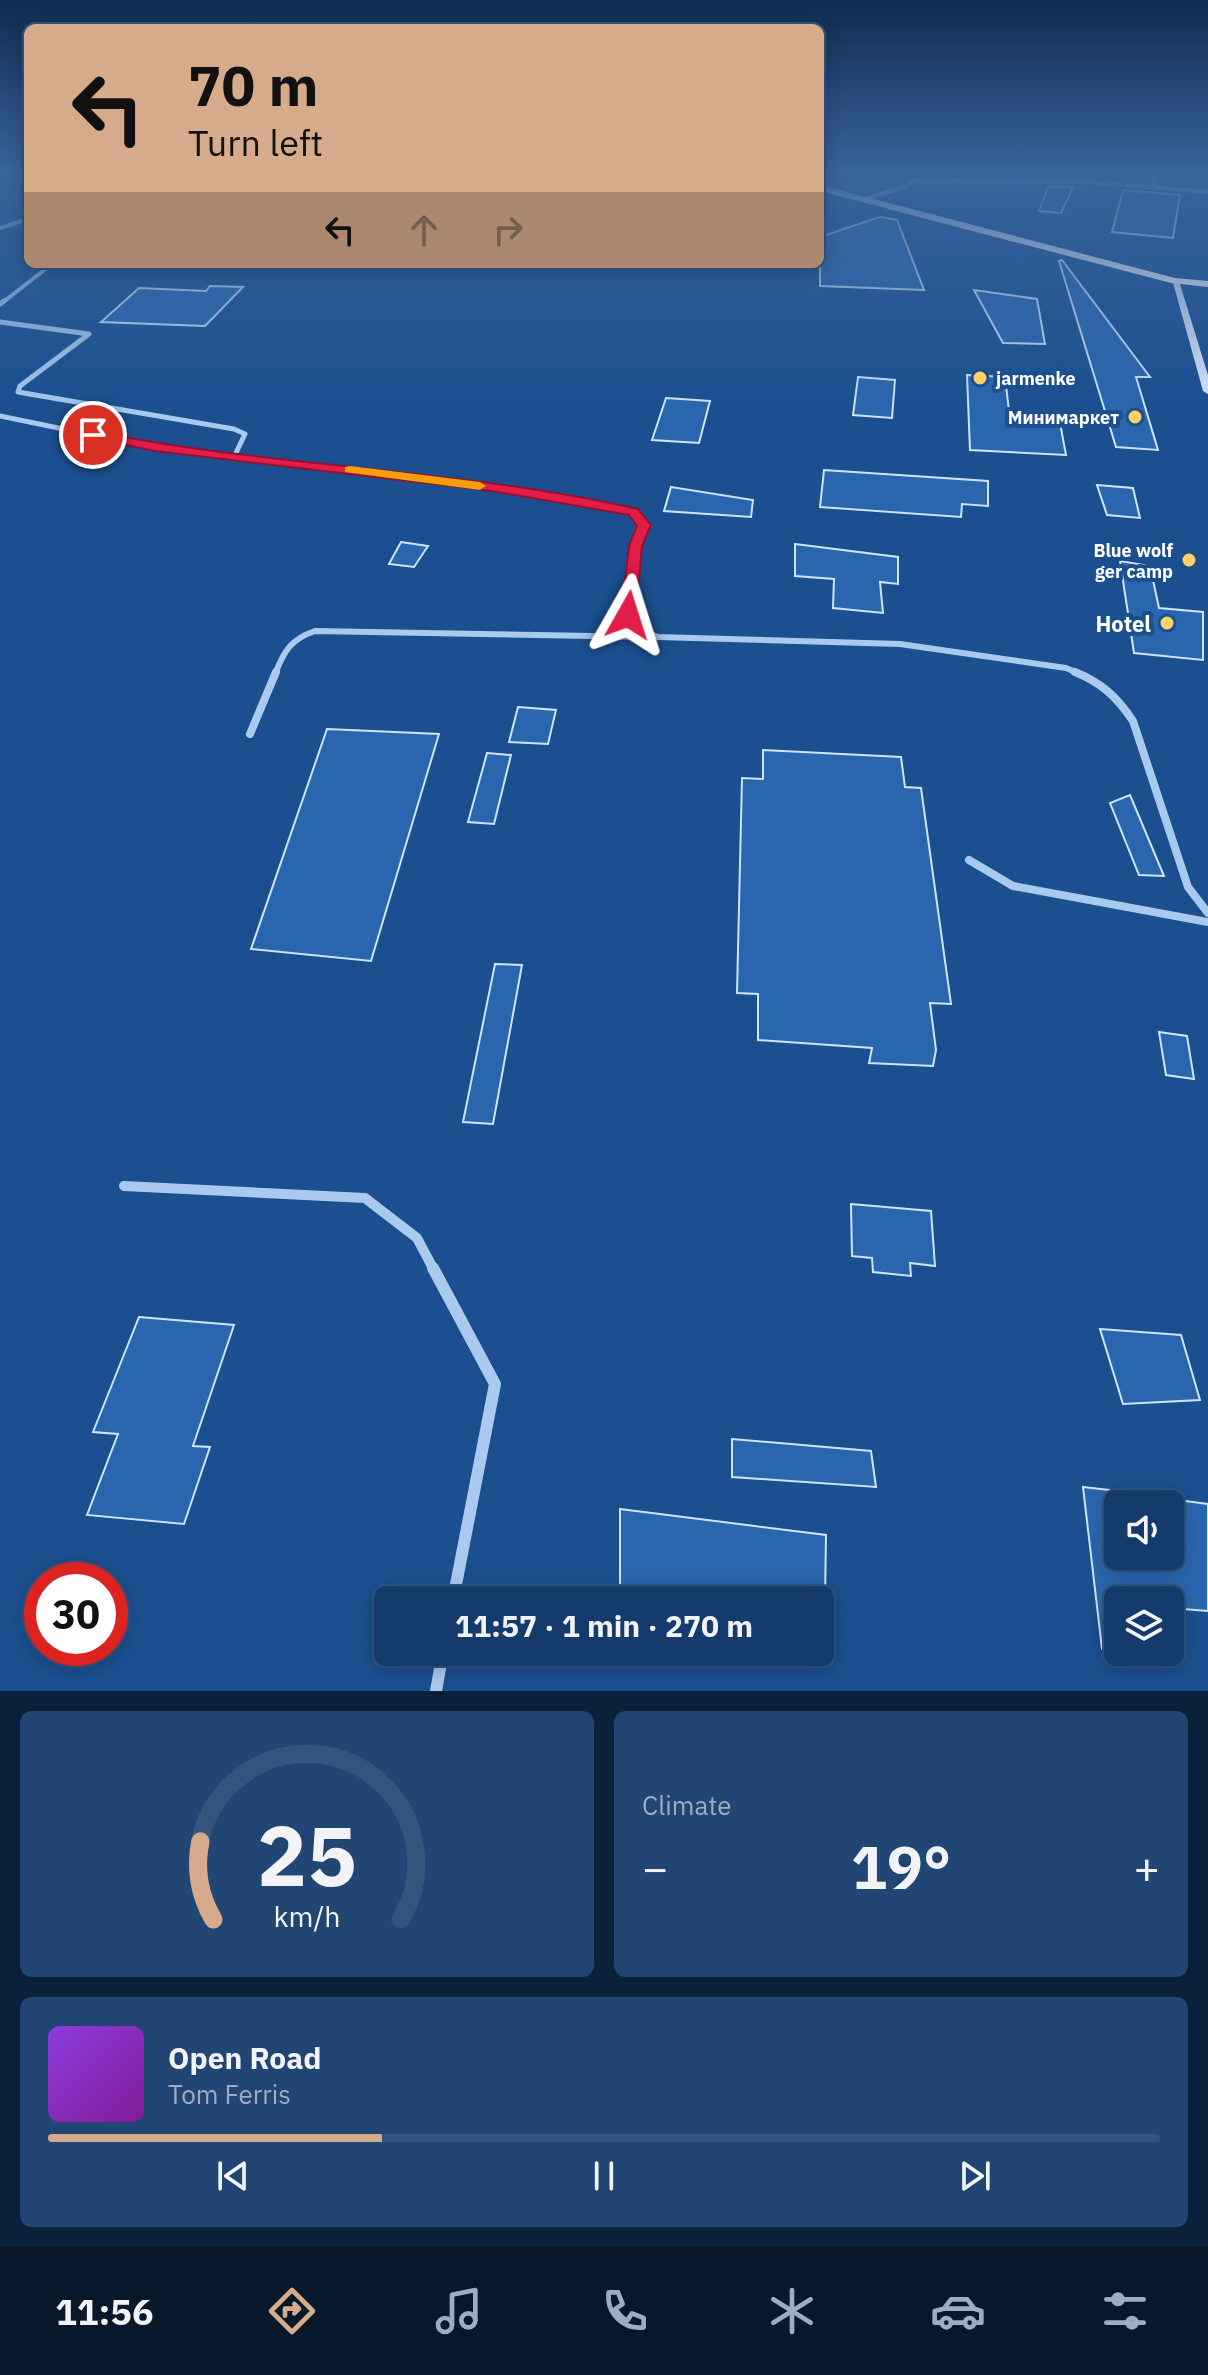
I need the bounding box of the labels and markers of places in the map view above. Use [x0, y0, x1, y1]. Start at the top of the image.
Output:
place label: jarmenke [995, 367, 1076, 390]
marker: jarmenke [971, 369, 989, 387]
pin [59, 401, 127, 469]
place label: Минимаркет [1008, 406, 1119, 429]
marker: Минимаркет [1126, 408, 1144, 426]
place label: Blue wolf ger camp [1093, 539, 1173, 583]
marker: Blue wolf ger camp [1180, 551, 1198, 569]
place label: Hotel [1095, 609, 1151, 638]
marker: Hotel [1158, 614, 1176, 632]

